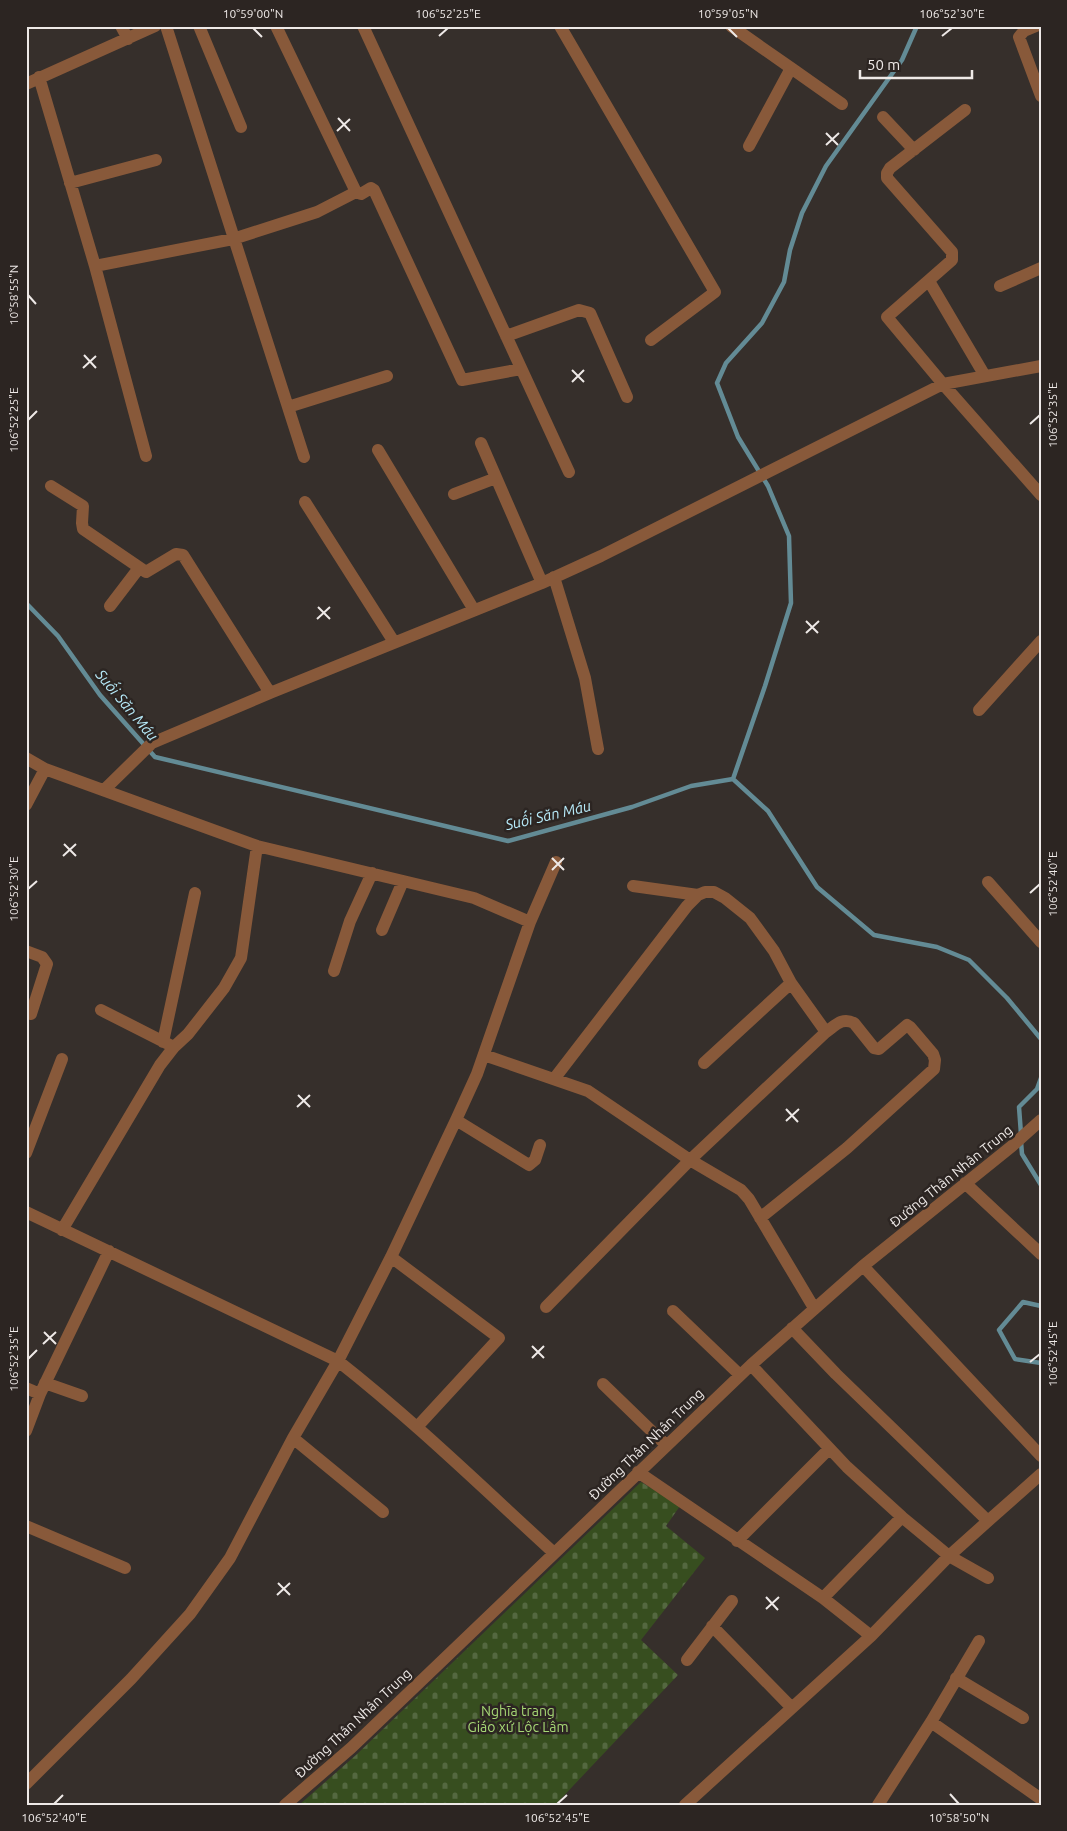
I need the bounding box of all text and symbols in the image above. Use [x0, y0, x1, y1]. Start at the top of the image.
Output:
text: 10°59'00"N [223, 7, 283, 20]
text: 106°52'25"E [415, 7, 481, 20]
text: 10°59'05"N [698, 7, 758, 20]
text: 106°52'30"E [919, 7, 985, 20]
scale bar [860, 48, 972, 80]
text: 50 m [867, 56, 900, 73]
text: 10°58'55"N [7, 265, 20, 325]
text: 106°52'35"E [1046, 382, 1059, 448]
text: 106°52'25"E [7, 387, 20, 453]
water label: Suối Săn Máu [92, 664, 163, 744]
water label: Suối Săn Máu [502, 795, 593, 833]
text: 106°52'40"E [1046, 851, 1059, 917]
text: 106°52'30"E [7, 856, 20, 922]
street label: Đường Thân Nhân Trung [886, 1122, 1016, 1230]
text: 106°52'45"E [1046, 1321, 1059, 1387]
text: 106°52'35"E [7, 1326, 20, 1392]
street label: Đường Thân Nhân Trung [585, 1385, 707, 1503]
street label: Đường Thân Nhân Trung [292, 1665, 414, 1781]
park label: Nghĩa trang Giáo xứ Lộc Lâm [467, 1703, 569, 1735]
text: 106°52'40"E [21, 1811, 87, 1824]
text: 106°52'45"E [524, 1811, 590, 1824]
text: 10°58'50"N [929, 1811, 989, 1824]

